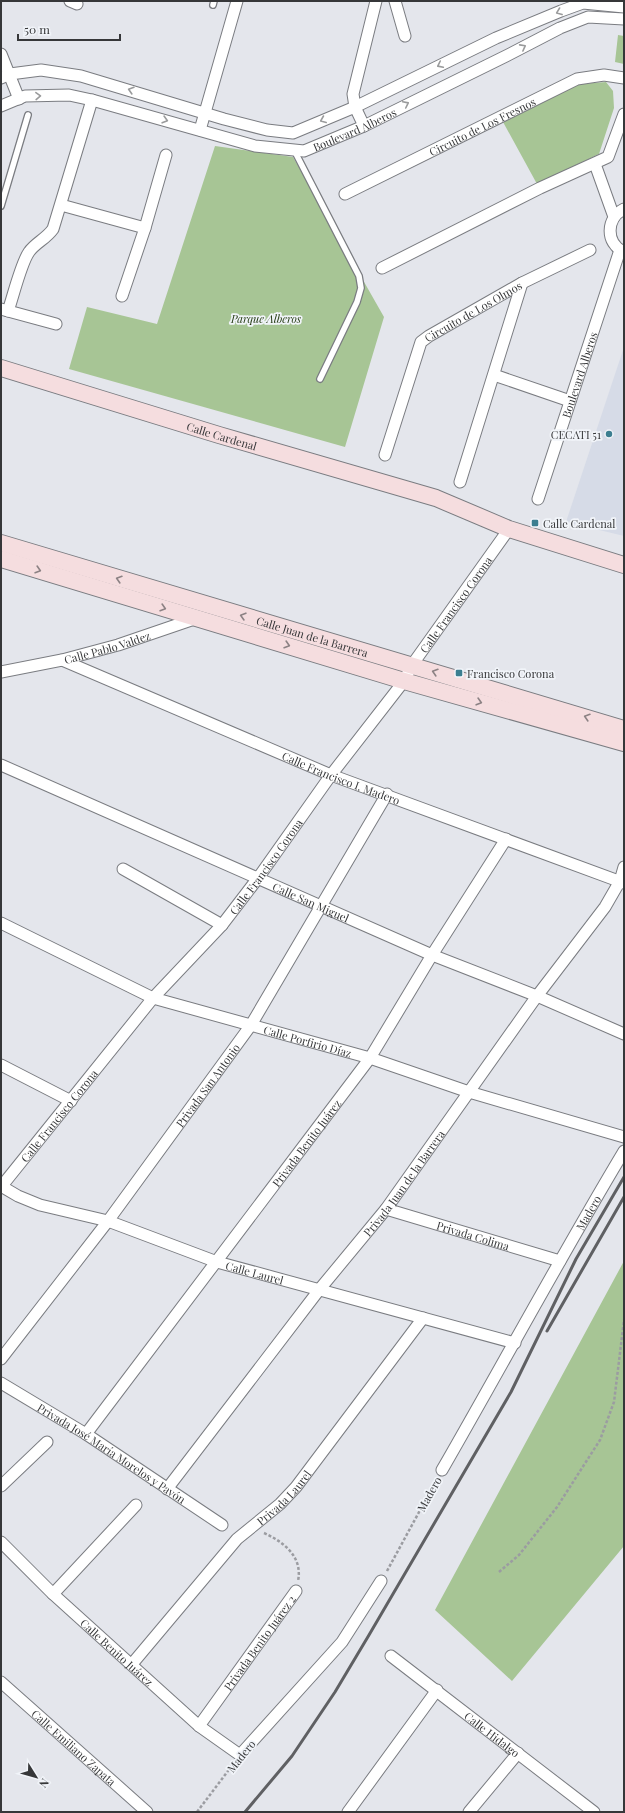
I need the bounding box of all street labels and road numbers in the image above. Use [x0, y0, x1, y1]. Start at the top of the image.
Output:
street label: Circuito de Los Fresnos [426, 93, 538, 159]
street label: Boulevard Alberos [310, 104, 398, 154]
street label: Circuito de Los Olmos [421, 277, 524, 345]
street label: Boulevard Alberos [558, 330, 600, 420]
street label: Calle Cardenal [185, 418, 259, 453]
street label: Calle Francisco Corona [416, 553, 495, 655]
street label: Calle Juan de la Barrera [255, 612, 371, 660]
street label: Calle Pablo Valdez [62, 627, 152, 667]
street label: Calle Francisco I. Madero [280, 748, 402, 807]
street label: Calle Francisco Corona [226, 815, 306, 917]
street label: Calle San Miguel [271, 878, 352, 925]
street label: Calle Porfirio Díaz [262, 1021, 353, 1060]
street label: Privada San Antonio [172, 1040, 243, 1130]
street label: Calle Francisco Corona [17, 1065, 101, 1165]
street label: Privada Benito Juárez [268, 1096, 344, 1189]
street label: Privada Juan de la Barrera [359, 1126, 448, 1239]
street label: Madero [572, 1192, 604, 1232]
street label: Privada Colima [435, 1217, 512, 1253]
street label: Calle Laurel [224, 1257, 285, 1287]
street label: Privada José María Morelos y Pavón [35, 1399, 189, 1506]
street label: Privada Laurel [253, 1467, 314, 1528]
street label: Madero [413, 1474, 445, 1514]
street label: Privada Benito Juárez 2 [220, 1592, 298, 1693]
street label: Calle Benito Juárez [77, 1615, 157, 1689]
street label: Calle Emiliano Zapata [29, 1706, 120, 1789]
street label: Calle Hidalgo [462, 1708, 523, 1760]
street label: Madero [223, 1737, 259, 1775]

